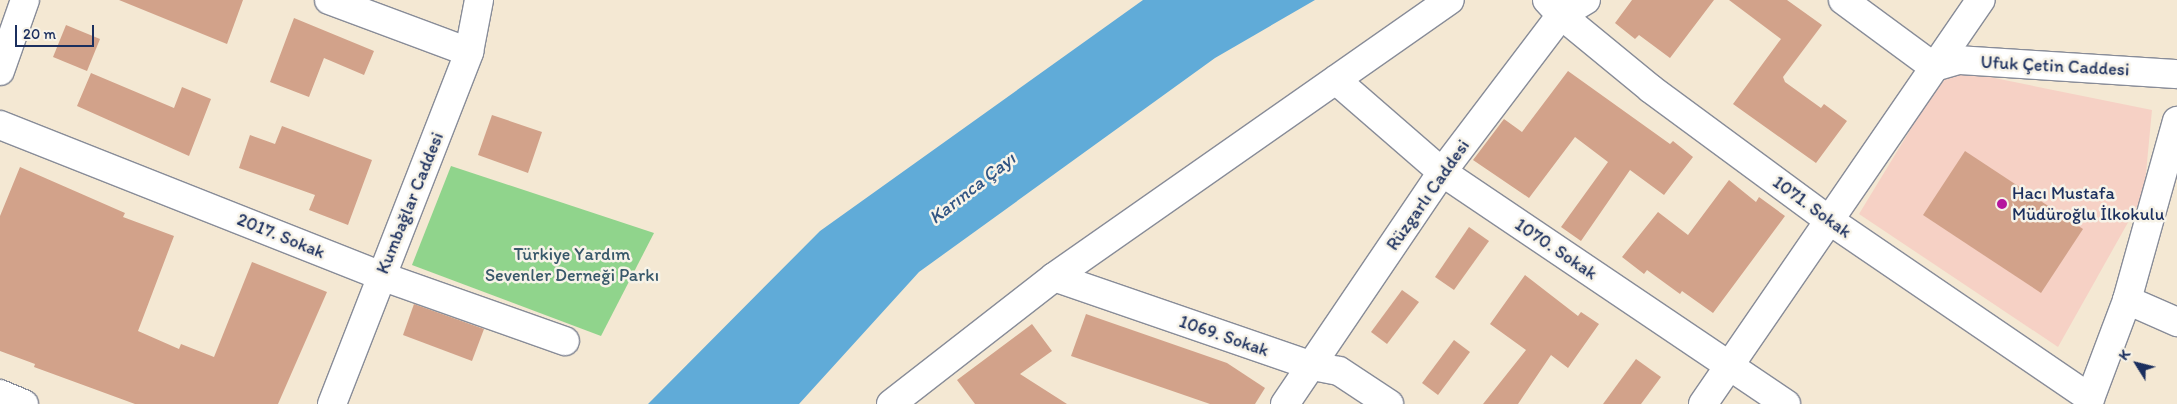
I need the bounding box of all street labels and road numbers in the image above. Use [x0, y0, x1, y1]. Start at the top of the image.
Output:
street label: Ufuk Çetin Caddesi [1980, 51, 2130, 81]
street label: Kumbağlar Caddesi [372, 129, 448, 277]
street label: Rüzgarlı Caddesi [1382, 135, 1474, 255]
street label: 1071. Sokak [1768, 171, 1856, 243]
street label: 2017. Sokak [234, 209, 328, 263]
street label: 1070. Sokak [1511, 214, 1601, 284]
street label: 1069. Sokak [1176, 311, 1272, 361]

